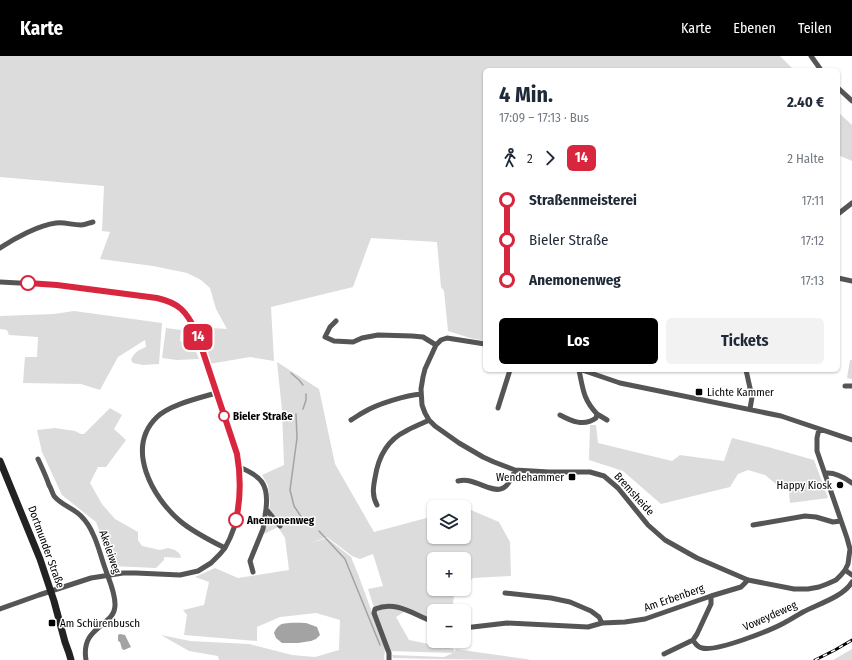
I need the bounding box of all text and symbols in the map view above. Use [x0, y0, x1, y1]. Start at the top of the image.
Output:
text: Karte [20, 17, 63, 40]
text: Karte [681, 20, 711, 37]
text: Ebenen [733, 20, 776, 37]
text: Teilen [798, 20, 832, 37]
text: 4 Min. [499, 81, 553, 108]
text: 2.40 € [787, 93, 824, 111]
text: 17:09 – 17:13 · Bus [499, 110, 589, 125]
icon: walk [499, 147, 521, 169]
icon: forward [539, 147, 561, 169]
text: 14 [575, 149, 588, 166]
text: 2 [527, 151, 533, 166]
text: 2 Halte [787, 151, 824, 166]
text: Straßenmeisterei [529, 191, 637, 209]
text: 17:11 [801, 193, 824, 208]
text: Bieler Straße [529, 231, 608, 249]
text: 17:12 [801, 233, 824, 248]
text: Anemonenweg [529, 271, 621, 289]
text: 17:13 [801, 273, 824, 288]
unlabelled marker [20, 275, 36, 291]
button: Los [499, 318, 658, 364]
button: Tickets [666, 318, 824, 364]
line badge: 14 [180, 324, 216, 350]
text: 14 [191, 328, 205, 345]
place label: Lichte Kammer [707, 386, 774, 399]
marker: Lichte Kammer [694, 387, 704, 397]
marker: Bieler Straße [218, 410, 230, 422]
place label: Bieler Straße [233, 410, 293, 423]
street label: Bremsheide [611, 470, 657, 518]
place label: Wendehammer [496, 471, 564, 484]
marker: Wendehammer [567, 472, 577, 482]
place label: Happy Kiosk [777, 479, 833, 492]
marker: Happy Kiosk [835, 480, 845, 490]
map controls [427, 500, 471, 648]
button: layers [427, 500, 471, 544]
street label: Dortmunder Straße [25, 504, 67, 590]
marker: Anemonenweg [228, 512, 244, 528]
place label: Anemonenweg [246, 514, 315, 527]
street label: Akeleiweg [97, 529, 124, 576]
button: + [427, 552, 471, 596]
street label: Am Erbenberg [642, 581, 707, 614]
street label: Voweydeweg [741, 598, 800, 634]
button: − [427, 604, 471, 648]
place label: Am Schürenbusch [60, 617, 140, 630]
marker: Am Schürenbusch [47, 618, 57, 628]

